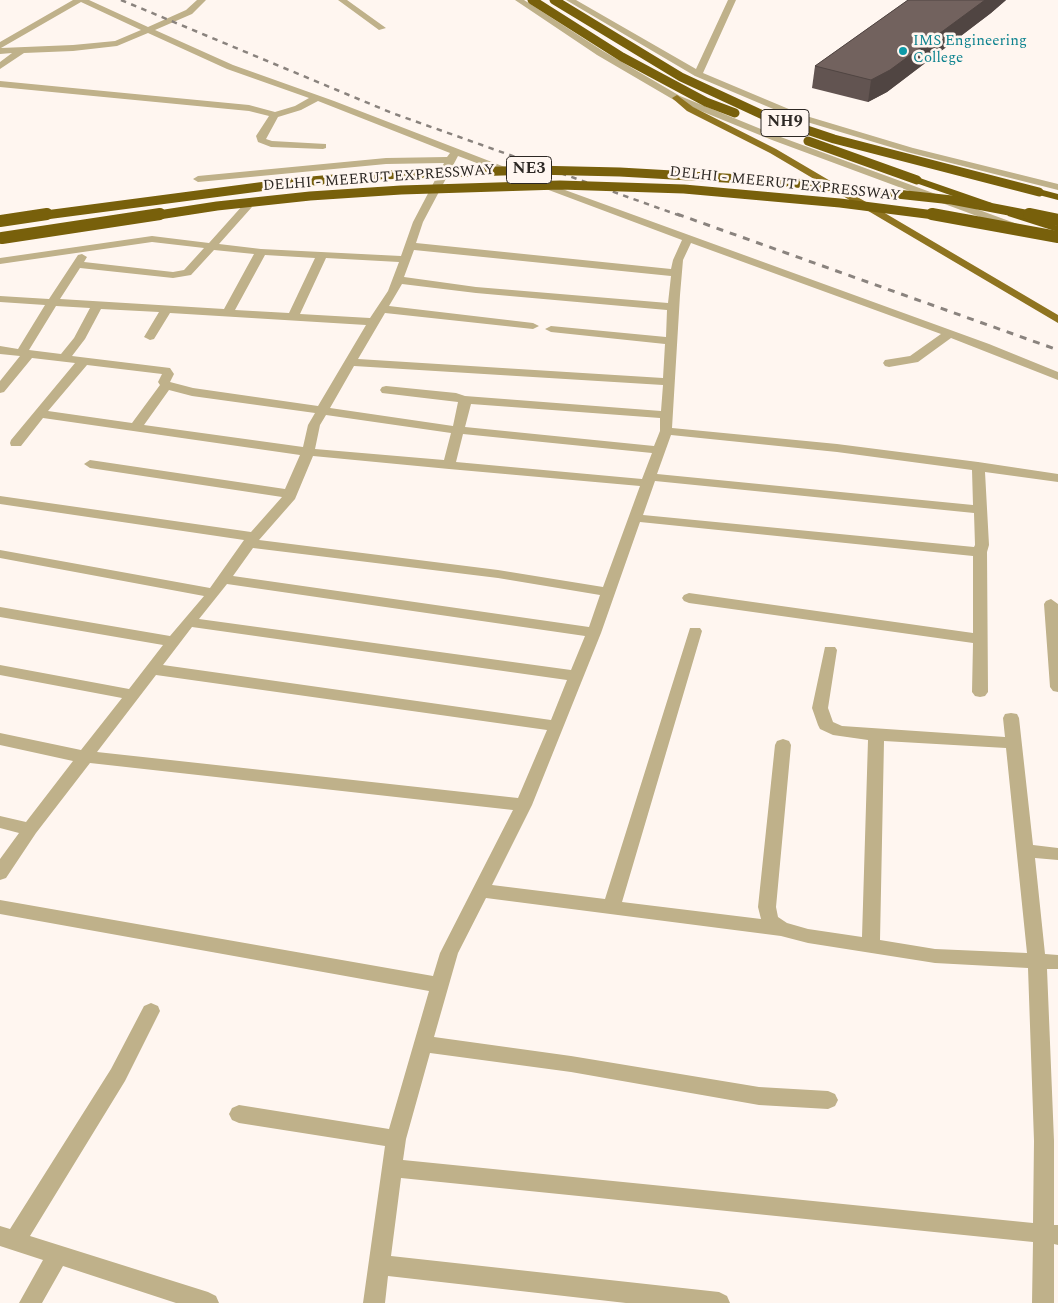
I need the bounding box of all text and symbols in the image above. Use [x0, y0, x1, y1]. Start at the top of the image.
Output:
place label: IMS Engineering College [913, 33, 1027, 68]
marker: IMS Engineering College [897, 45, 909, 57]
road number: NH9 [761, 110, 809, 136]
road number: NE3 [506, 156, 552, 184]
street label: DELHI - MEERUT EXPRESSWAY [262, 162, 496, 196]
street label: DELHI - MEERUT EXPRESSWAY [668, 164, 902, 206]

